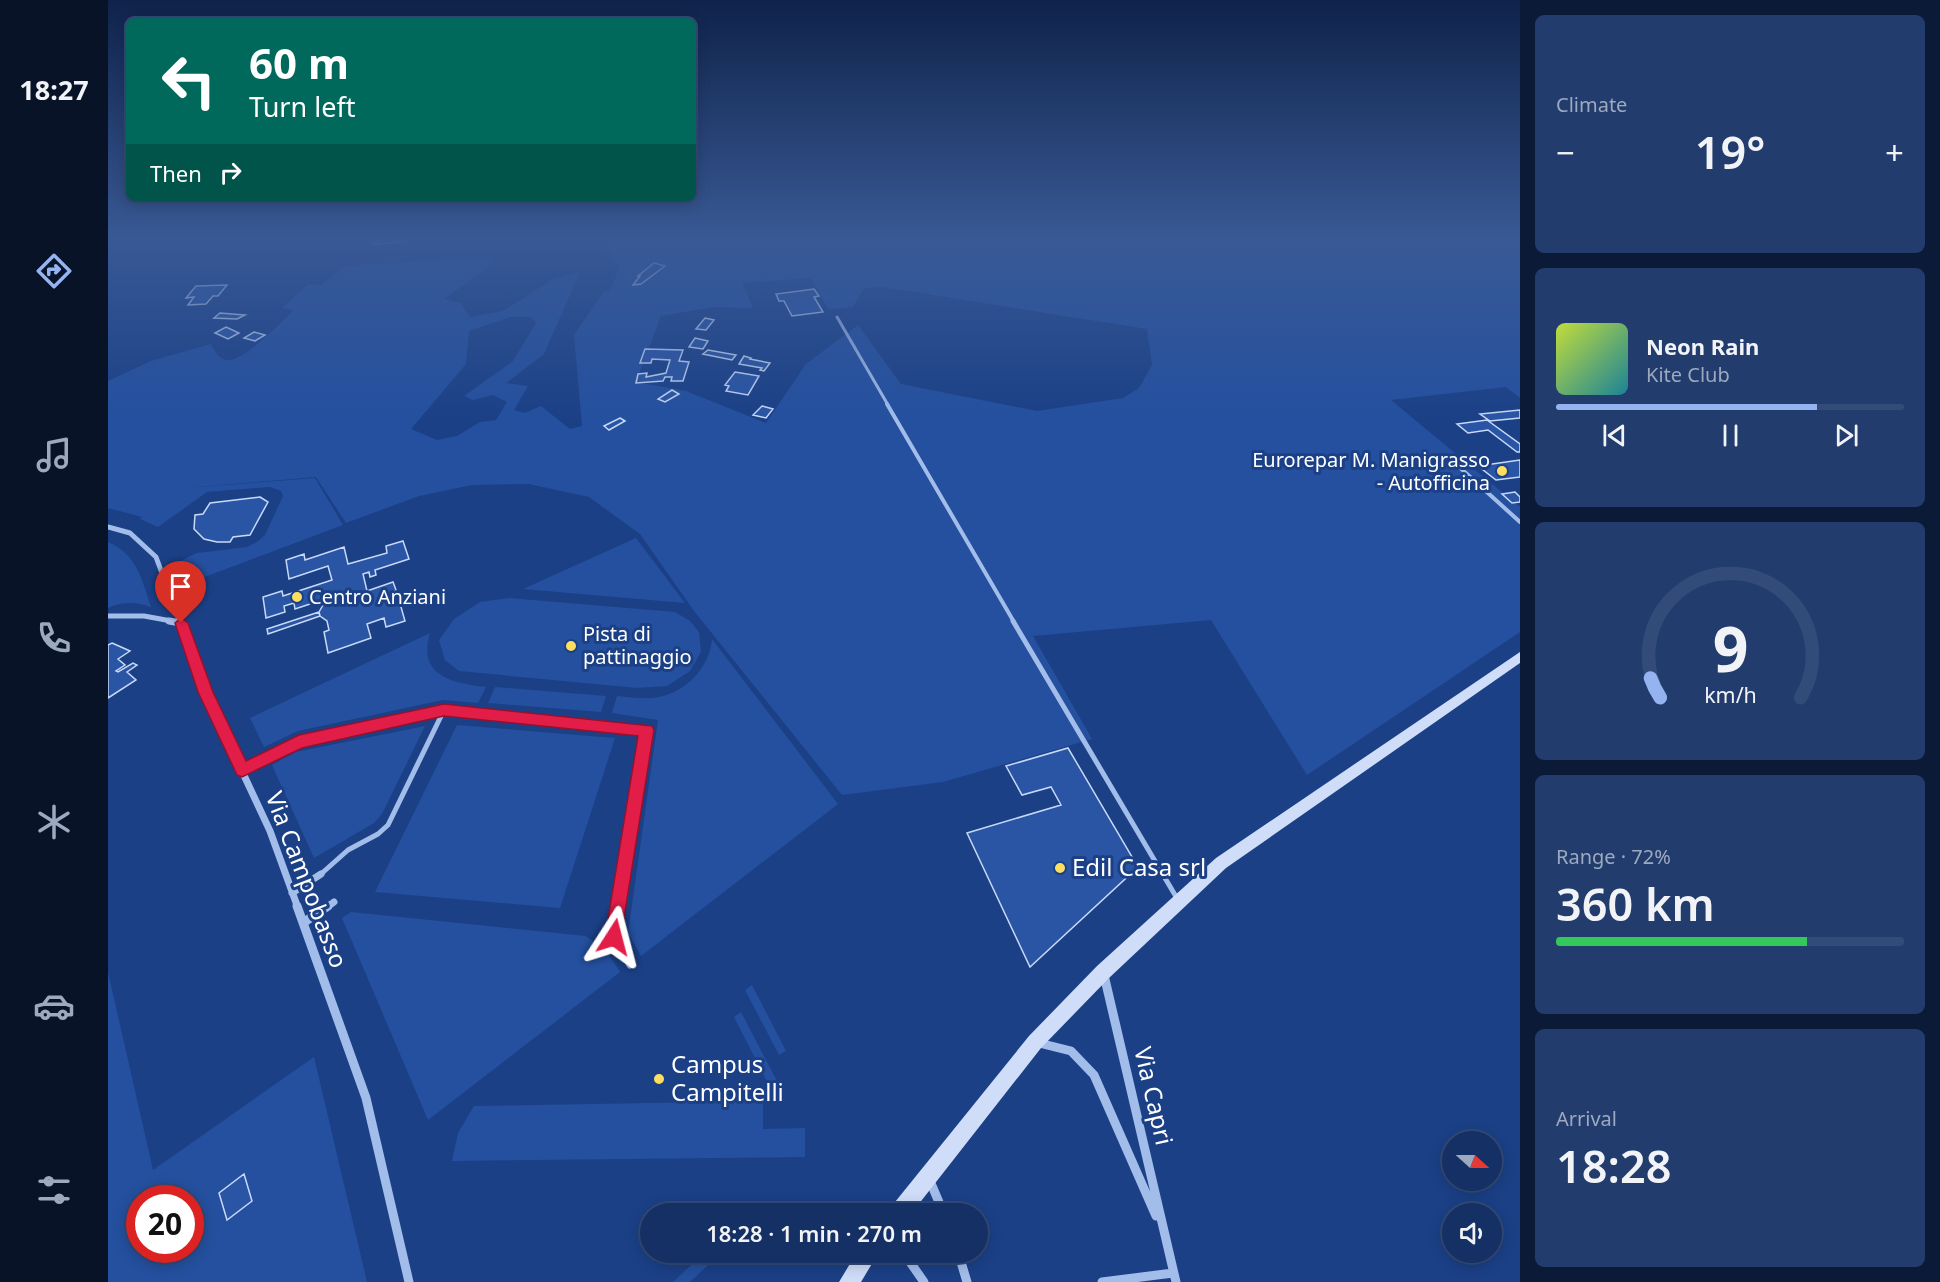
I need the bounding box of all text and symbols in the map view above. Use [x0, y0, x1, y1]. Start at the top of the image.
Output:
text: 60 m [249, 34, 349, 91]
icon: left [150, 42, 228, 120]
text: 18:27 [19, 71, 89, 108]
text: Turn left [249, 88, 355, 125]
text: Climate [1556, 91, 1627, 118]
text: 19° [1695, 121, 1765, 182]
text: − [1556, 130, 1575, 175]
text: + [1885, 130, 1904, 175]
icon: right [214, 156, 247, 189]
text: Then [150, 158, 202, 188]
icon: directions [33, 250, 75, 292]
text: Neon Rain [1646, 331, 1759, 361]
text: Kite Club [1646, 361, 1730, 388]
icon: previous [1598, 419, 1631, 452]
icon: pause [1714, 419, 1747, 452]
icon: next [1830, 419, 1863, 452]
icon: music [33, 434, 75, 476]
place label: Eurorepar M. Manigrasso - Autofficina [1252, 446, 1490, 496]
marker: Eurorepar M. Manigrasso - Autofficina [1495, 464, 1509, 478]
pin [155, 561, 206, 623]
icon: arrive [164, 570, 197, 603]
place label: Centro Anziani [309, 583, 446, 610]
marker: Centro Anziani [290, 590, 304, 604]
text: 9 [1712, 605, 1748, 690]
icon: phone [33, 617, 75, 659]
place label: Pista di pattinaggio [583, 620, 692, 670]
marker: Pista di pattinaggio [564, 639, 578, 653]
text: km/h [1704, 680, 1756, 709]
street label: Via Campobasso [259, 787, 356, 972]
icon: climate [33, 801, 75, 843]
text: Range · 72% [1556, 843, 1671, 870]
place label: Edil Casa srl [1072, 850, 1206, 883]
marker: Edil Casa srl [1053, 861, 1067, 875]
text: 360 km [1556, 873, 1715, 934]
position arrow [582, 905, 646, 969]
icon: car [33, 985, 75, 1027]
street label: Via Capri [1127, 1043, 1182, 1148]
place label: Campus Campitelli [671, 1047, 784, 1108]
marker: Campus Campitelli [652, 1072, 666, 1086]
text: Arrival [1556, 1105, 1617, 1132]
north arrow [1442, 1131, 1502, 1191]
map controls [1442, 1131, 1502, 1263]
text: 18:28 [1556, 1135, 1671, 1196]
icon: filters [33, 1169, 75, 1211]
speed limit sign: 20 [126, 1185, 204, 1263]
button: sound [1442, 1203, 1502, 1263]
text: 18:28 · 1 min · 270 m [706, 1218, 922, 1248]

